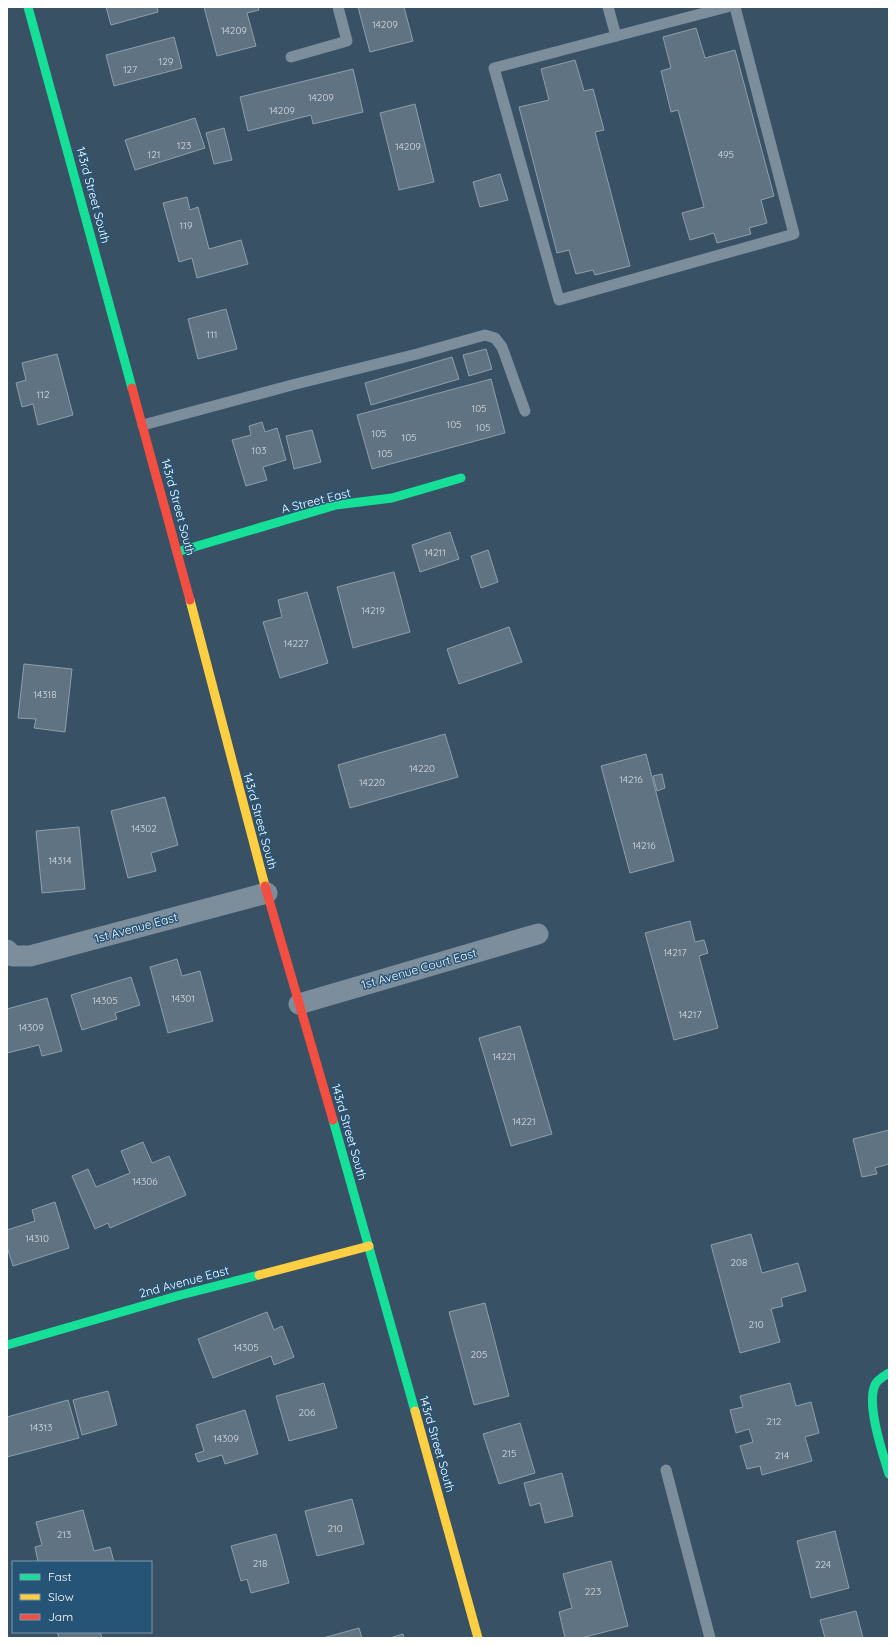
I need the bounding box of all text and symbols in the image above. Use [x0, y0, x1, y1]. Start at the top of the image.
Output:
house number: 14209 [372, 18, 398, 31]
house number: 14209 [221, 24, 247, 37]
house number: 129 [159, 55, 174, 68]
house number: 127 [123, 63, 137, 76]
house number: 14209 [308, 91, 334, 104]
house number: 14209 [269, 104, 295, 117]
house number: 123 [177, 139, 191, 152]
house number: 14209 [395, 140, 421, 153]
street label: 143rd Street South [73, 145, 114, 245]
house number: 121 [148, 148, 160, 161]
house number: 495 [718, 148, 734, 161]
house number: 119 [180, 219, 193, 232]
house number: 111 [206, 328, 218, 341]
house number: 112 [37, 388, 50, 401]
house number: 105 [471, 402, 487, 415]
house number: 105 [446, 418, 462, 431]
house number: 105 [475, 421, 491, 434]
house number: 105 [371, 427, 387, 440]
house number: 105 [401, 431, 417, 444]
house number: 103 [252, 444, 266, 457]
house number: 105 [377, 447, 393, 460]
street label: 143rd Street South [158, 457, 199, 557]
street label: A Street East [280, 485, 352, 516]
house number: 14211 [424, 546, 446, 559]
house number: 14219 [361, 604, 385, 617]
house number: 14227 [284, 637, 308, 650]
house number: 14318 [33, 688, 57, 701]
house number: 14220 [409, 762, 435, 775]
street label: 143rd Street South [240, 771, 281, 871]
house number: 14216 [619, 773, 643, 786]
house number: 14220 [359, 776, 385, 789]
house number: 14302 [131, 822, 157, 835]
house number: 14216 [632, 839, 656, 852]
house number: 14314 [49, 854, 71, 867]
street label: 1st Avenue East [93, 909, 179, 946]
street label: 1st Avenue Court East [359, 945, 478, 992]
house number: 14217 [663, 946, 687, 959]
house number: 14301 [171, 992, 195, 1005]
house number: 14305 [92, 994, 118, 1007]
house number: 14217 [678, 1008, 702, 1021]
house number: 14309 [18, 1021, 44, 1034]
house number: 14221 [492, 1050, 516, 1063]
street label: 143rd Street South [329, 1082, 370, 1182]
house number: 14221 [512, 1115, 536, 1128]
house number: 14306 [132, 1175, 158, 1188]
house number: 14310 [25, 1232, 49, 1245]
house number: 208 [731, 1256, 747, 1269]
street label: 2nd Avenue East [137, 1262, 230, 1301]
house number: 210 [748, 1318, 764, 1331]
house number: 14305 [233, 1341, 259, 1354]
house number: 205 [471, 1348, 487, 1361]
street label: 143rd Street South [417, 1394, 458, 1494]
house number: 206 [299, 1406, 316, 1419]
house number: 212 [767, 1415, 782, 1428]
house number: 14313 [30, 1421, 53, 1434]
house number: 14309 [213, 1432, 239, 1445]
house number: 215 [502, 1447, 516, 1460]
house number: 214 [775, 1449, 789, 1462]
house number: 210 [327, 1522, 343, 1535]
house number: 213 [57, 1528, 71, 1541]
house number: 218 [253, 1557, 267, 1570]
house number: 224 [815, 1558, 831, 1571]
legend [12, 1561, 152, 1633]
text: Fast [48, 1569, 72, 1584]
house number: 223 [585, 1585, 601, 1598]
text: Slow [48, 1589, 74, 1604]
text: Jam [48, 1609, 73, 1624]

